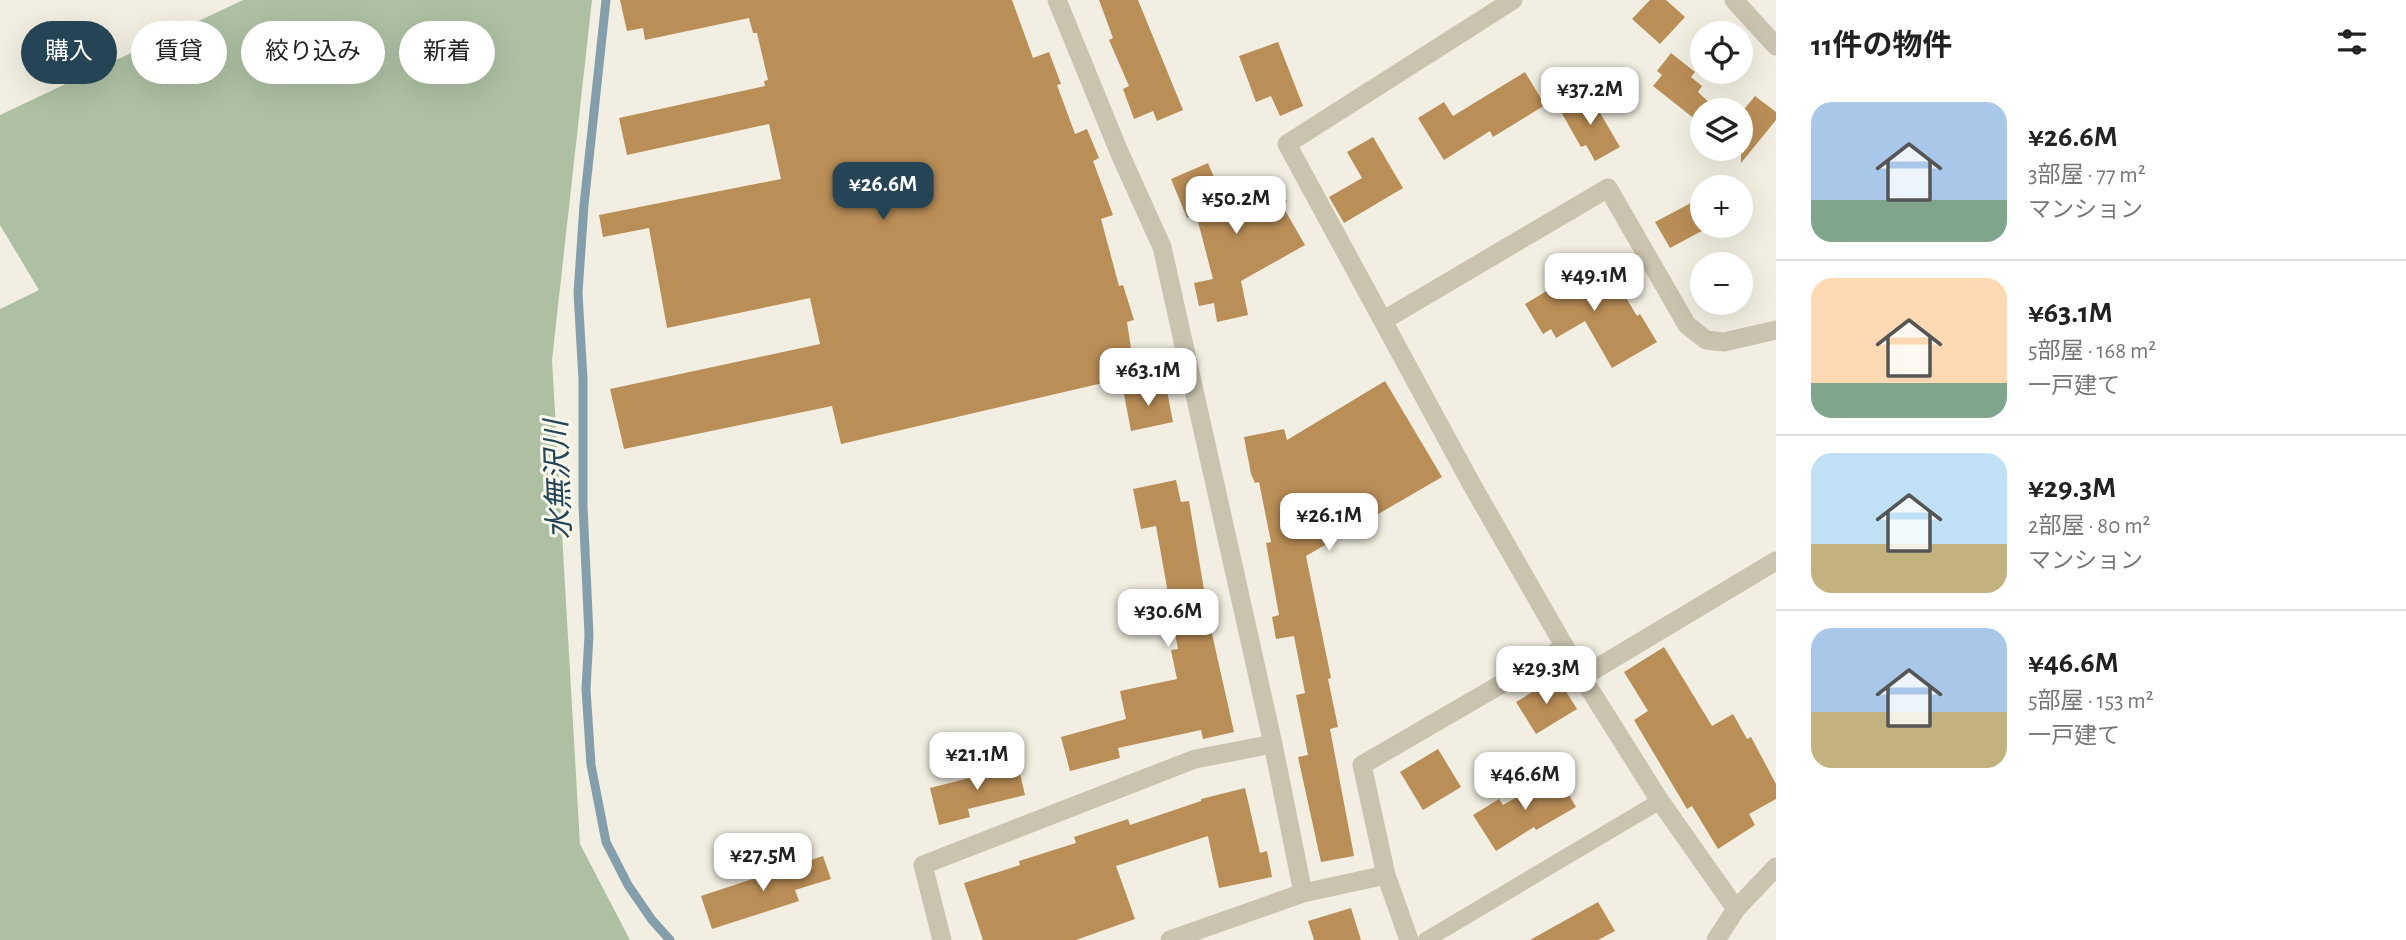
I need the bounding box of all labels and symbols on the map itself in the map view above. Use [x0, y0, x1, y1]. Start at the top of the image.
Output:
pin: ¥37.2M [1533, 68, 1647, 127]
pin: ¥26.6M [826, 162, 940, 222]
pin: ¥50.2M [1179, 176, 1293, 236]
pin: ¥49.1M [1537, 254, 1651, 313]
pin: ¥63.1M [1091, 348, 1205, 408]
water label: 水無沢川 [540, 416, 576, 541]
pin: ¥26.1M [1272, 494, 1386, 553]
pin: ¥30.6M [1111, 590, 1225, 649]
pin: ¥29.3M [1489, 646, 1603, 706]
pin: ¥21.1M [920, 732, 1034, 792]
pin: ¥46.6M [1468, 752, 1582, 812]
pin: ¥27.5M [706, 834, 820, 893]

